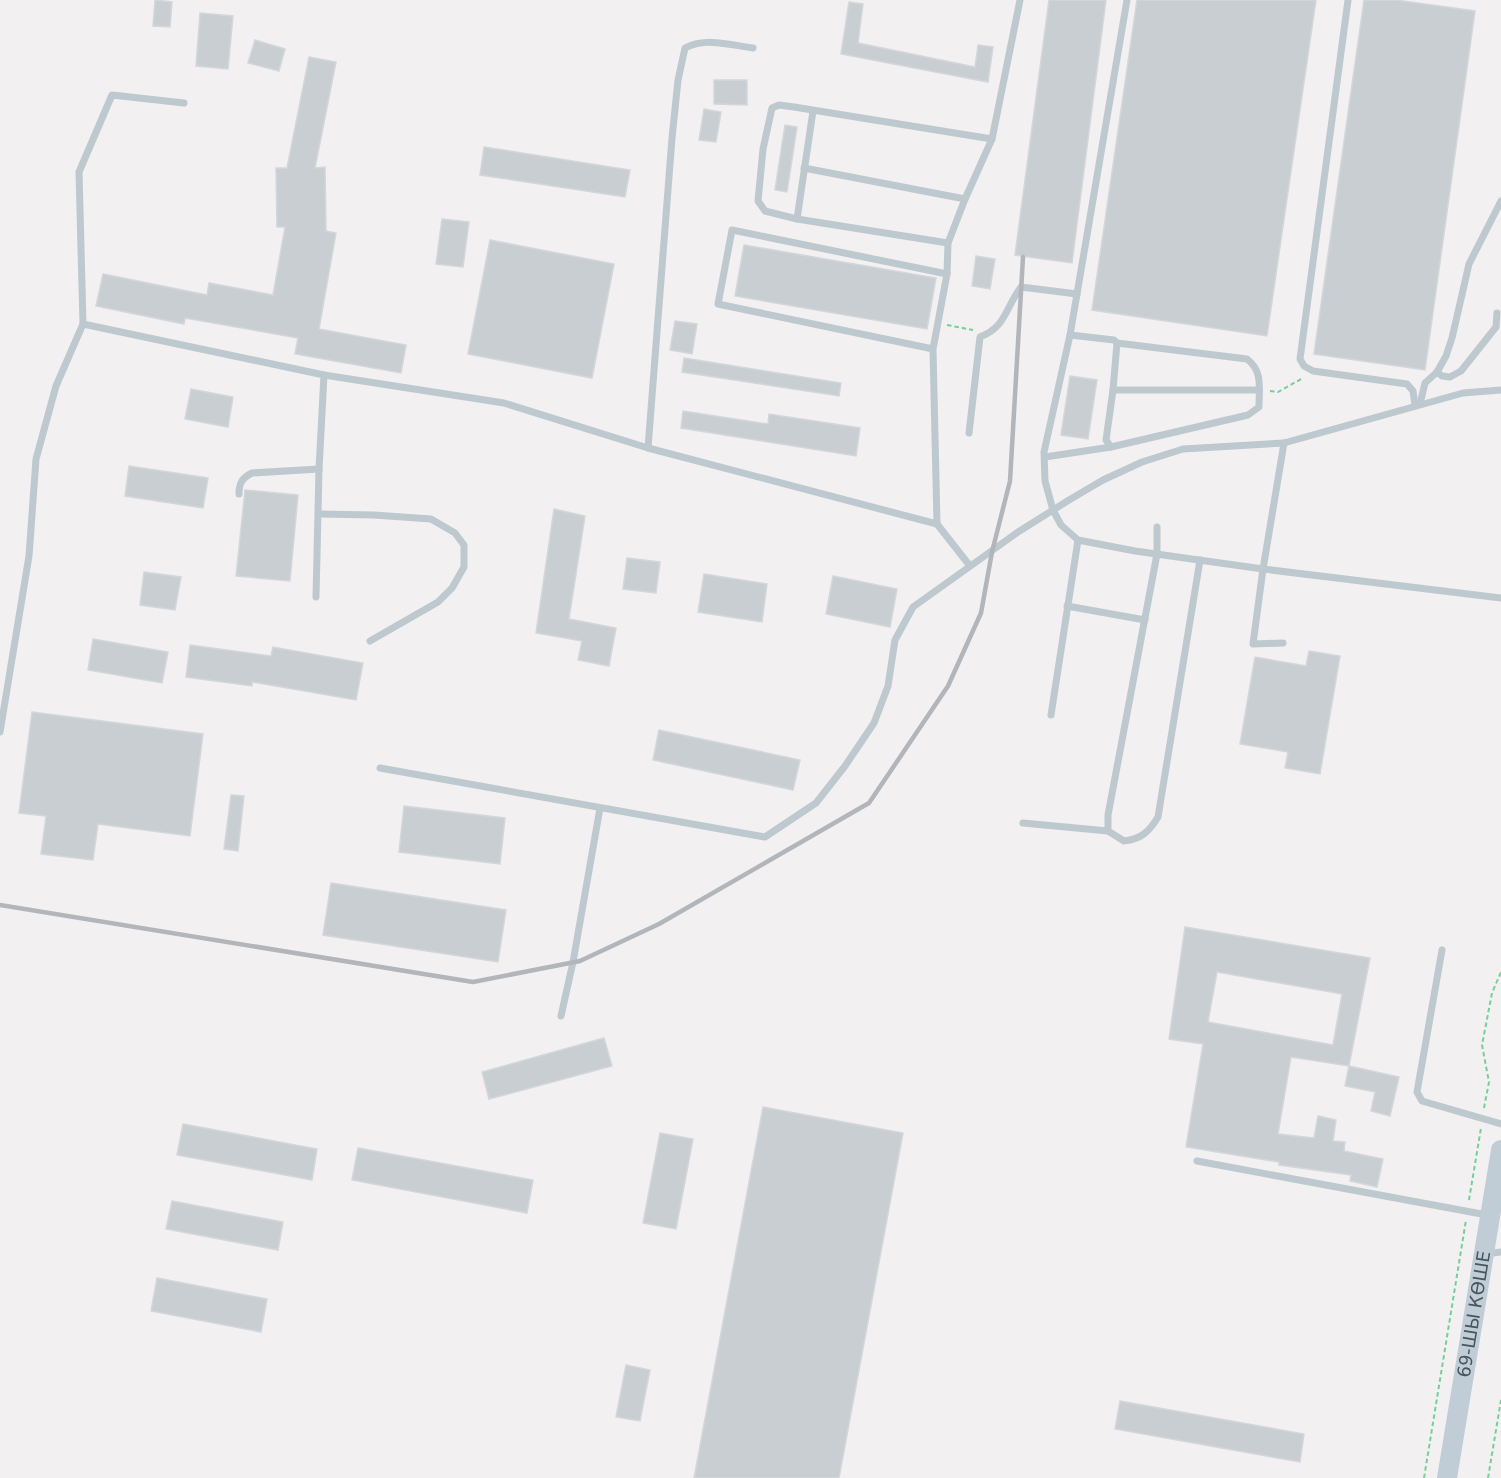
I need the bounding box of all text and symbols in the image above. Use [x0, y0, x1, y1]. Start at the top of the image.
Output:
street label: 69-ШЫ КӨШЕ [1453, 1249, 1494, 1379]

